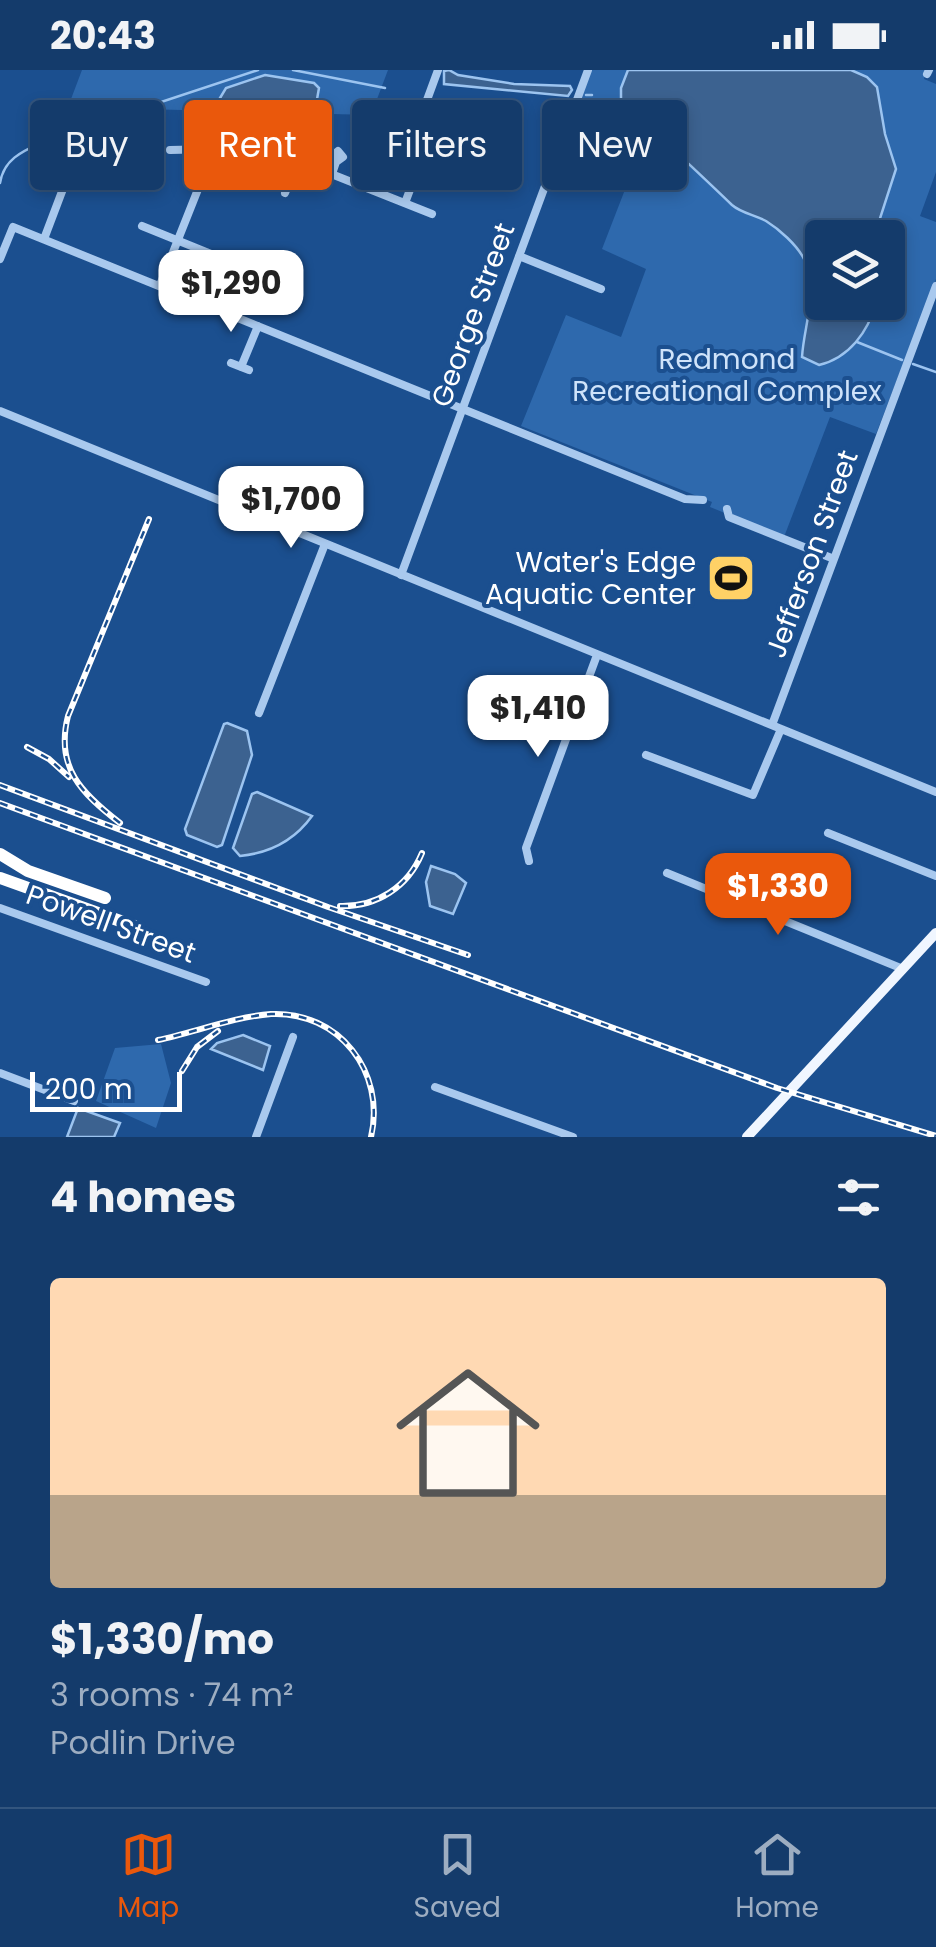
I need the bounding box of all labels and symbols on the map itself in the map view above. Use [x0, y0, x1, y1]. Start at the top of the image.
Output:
street label: George Street [422, 218, 524, 412]
pin: $1,290 [150, 250, 312, 335]
park label: Redmond Recreational Complex [572, 340, 882, 411]
street label: Jefferson Street [756, 445, 868, 663]
pin: $1,700 [210, 466, 372, 551]
place label: Water's Edge Aquatic Center [485, 543, 696, 614]
sports icon: Water's Edge Aquatic Center [705, 552, 757, 604]
pin: $1,410 [457, 675, 619, 760]
pin: $1,330 [697, 853, 859, 938]
street label: Powell Street [21, 875, 201, 973]
scale bar [30, 1067, 182, 1112]

